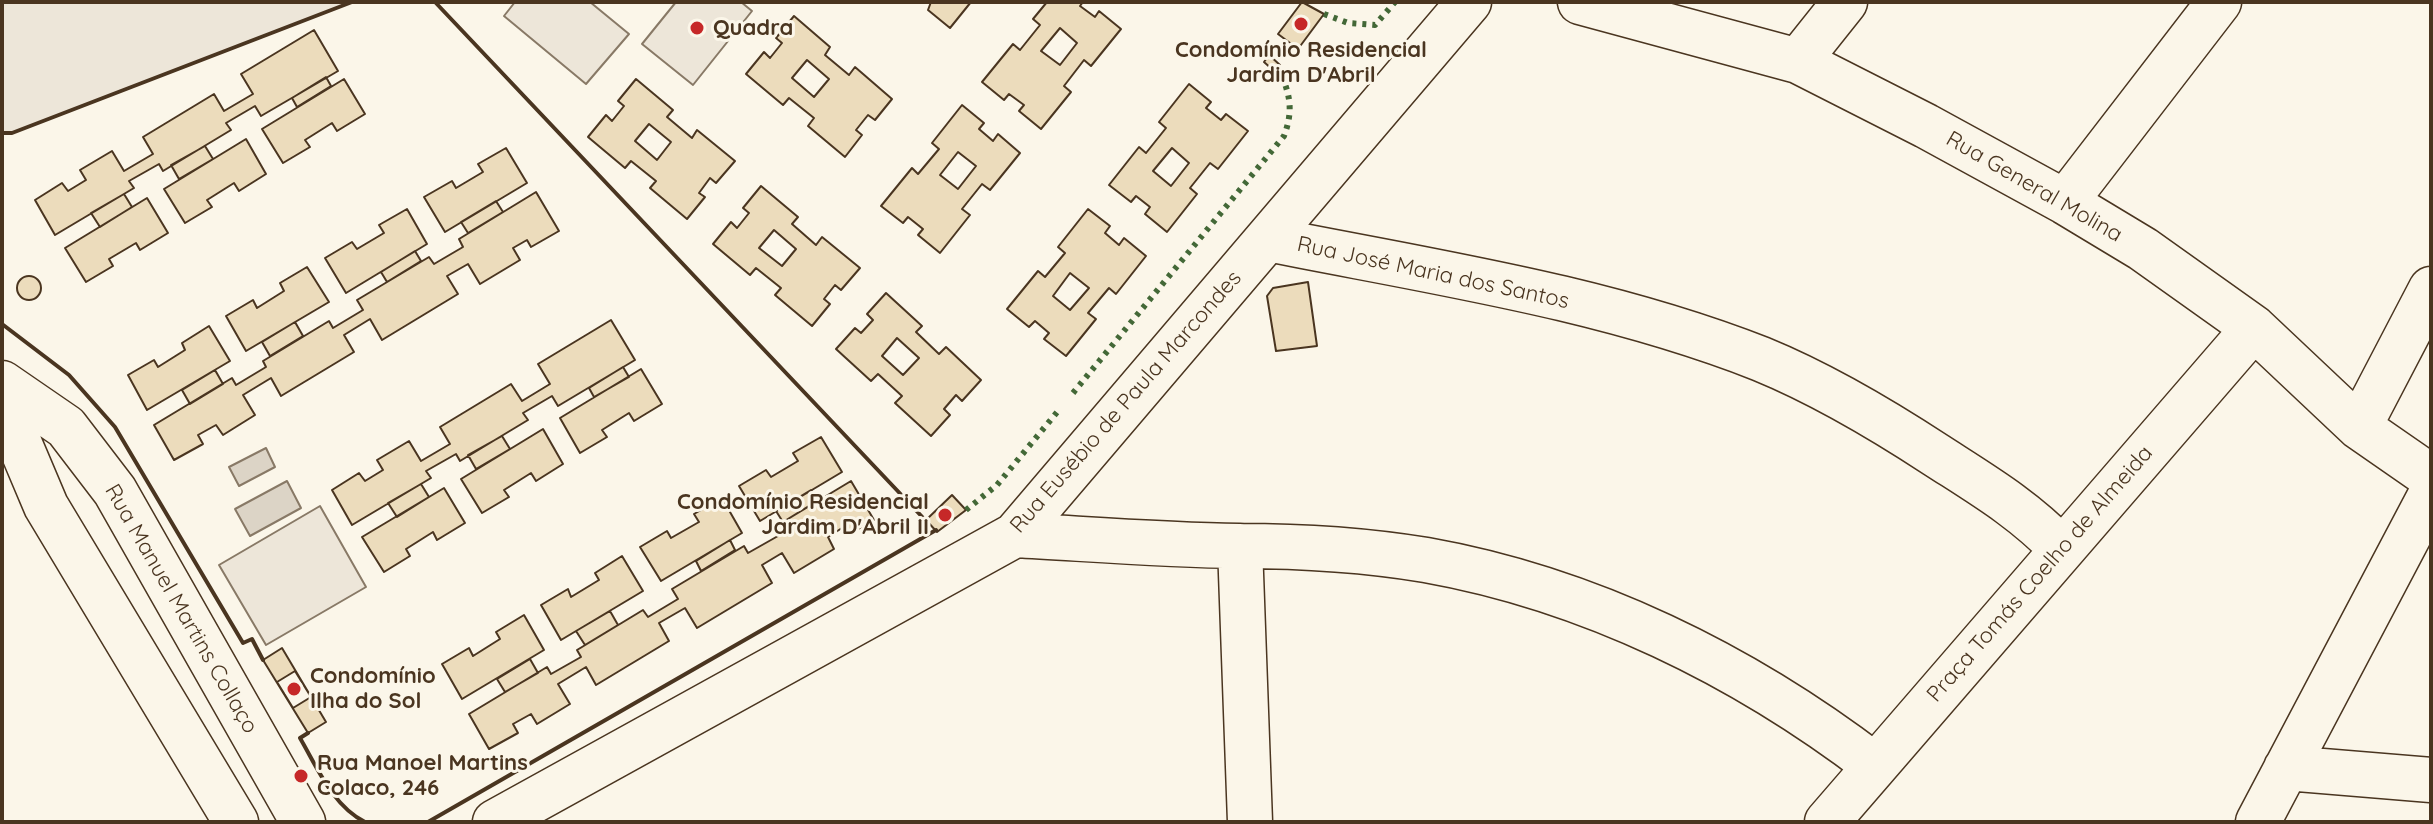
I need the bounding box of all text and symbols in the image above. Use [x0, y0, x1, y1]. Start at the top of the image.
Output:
place label: Quadra [713, 15, 793, 41]
marker: Condomínio Residencial Jardim D'Abril [1292, 15, 1310, 33]
marker: Quadra [688, 19, 706, 37]
place label: Condomínio Residencial Jardim D'Abril [1175, 37, 1427, 88]
street label: Rua General Molina [1941, 126, 2127, 248]
street label: Rua José Maria dos Santos [1295, 231, 1571, 315]
street label: Rua Eusébio de Paula Marcondes [1005, 265, 1247, 539]
street label: Praça Tomás Coelho de Almeida [1921, 440, 2159, 708]
street label: Rua Manuel Martins Collaço [99, 480, 263, 738]
place label: Condomínio Residencial Jardim D'Abril II [677, 489, 929, 540]
marker: Condomínio Residencial Jardim D'Abril II [936, 506, 954, 524]
place label: Condomínio Ilha do Sol [310, 663, 436, 714]
marker: Condomínio Ilha do Sol [285, 680, 303, 698]
place label: Rua Manoel Martins Colaco, 246 [317, 750, 528, 802]
marker: Rua Manoel Martins Colaco, 246 [292, 767, 310, 785]

